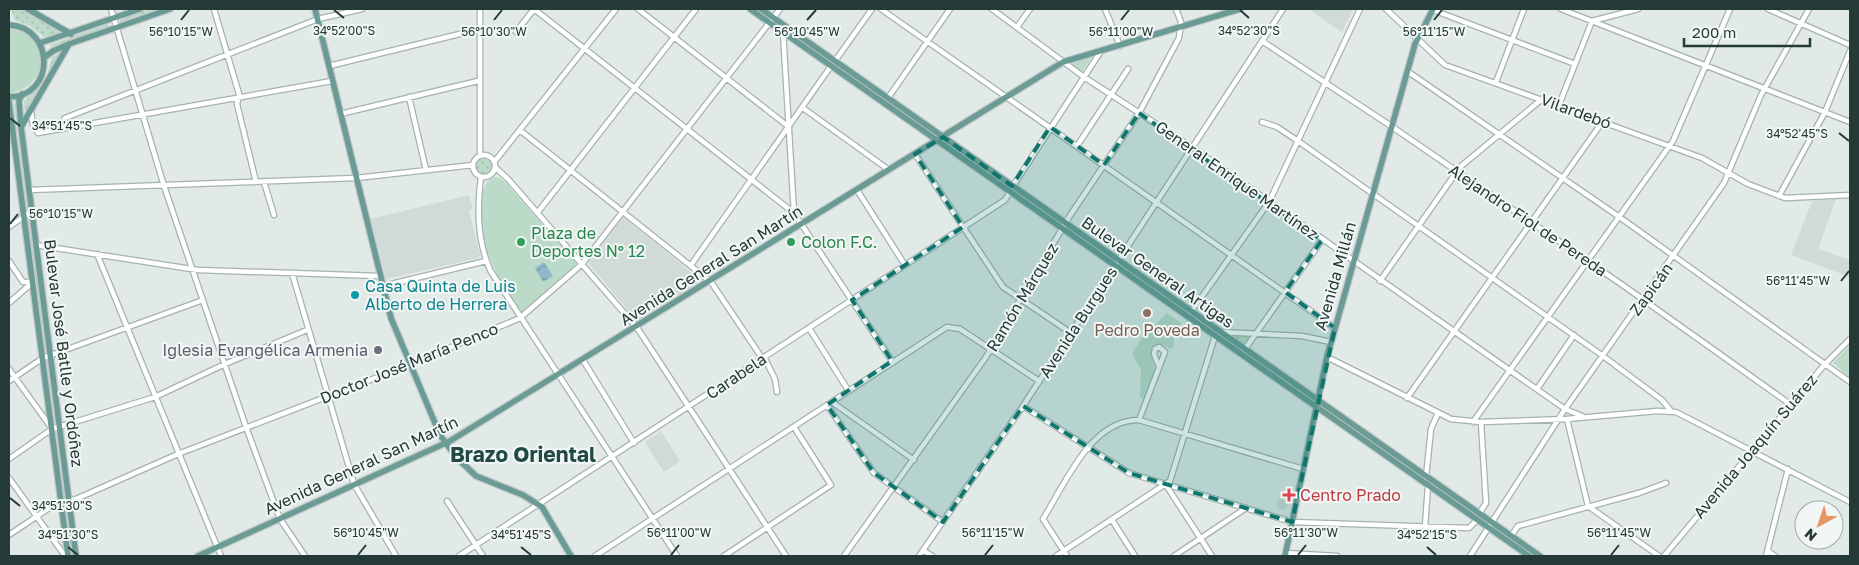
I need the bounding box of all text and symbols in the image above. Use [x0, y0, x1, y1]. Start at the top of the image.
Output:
scale bar [1684, 15, 1810, 47]
text: 34°52'00"S [313, 23, 375, 38]
text: 34°52'30"S [1218, 23, 1280, 38]
text: 200 m [1692, 23, 1736, 41]
text: 56°10'15"W [149, 24, 213, 39]
text: 56°10'30"W [461, 24, 527, 39]
text: 56°10'45"W [774, 24, 840, 39]
text: 56°11'00"W [1089, 24, 1154, 39]
text: 56°11'15"W [1403, 24, 1466, 39]
street label: Vilardebó [1538, 89, 1614, 133]
street label: General Enrique Martínez [1152, 116, 1322, 244]
text: 34°51'45"S [32, 118, 93, 133]
text: 34°52'45"S [1766, 126, 1828, 141]
street label: Alejandro Fiol de Pereda [1445, 159, 1611, 281]
street label: Avenida General San Martín [616, 200, 806, 330]
text: 56°10'15"W [29, 206, 93, 221]
street label: Bulevar General Artigas [1078, 212, 1238, 332]
street label: Avenida Millán [1310, 219, 1360, 333]
place label: Plaza de Deportes Nº 12 [531, 223, 645, 261]
place label: Colon F.C. [801, 232, 877, 252]
marker: Plaza de Deportes Nº 12 [515, 236, 527, 248]
marker: Colon F.C. [785, 236, 797, 248]
street label: Bulevar José Batlle y Ordóñez [40, 238, 88, 468]
street label: Ramón Márquez [982, 239, 1062, 355]
street label: Zapicán [1625, 259, 1677, 319]
street label: Avenida Burgues [1035, 263, 1121, 381]
text: 56°11'45"W [1766, 273, 1830, 288]
place label: Casa Quinta de Luis Alberto de Herrera [365, 276, 516, 314]
marker: Casa Quinta de Luis Alberto de Herrera [349, 289, 361, 301]
marker: Pedro Poveda [1141, 307, 1153, 319]
street label: Doctor José María Penco [317, 318, 501, 408]
place label: Pedro Poveda [1094, 320, 1200, 340]
place label: Iglesia Evangélica Armenia [162, 340, 368, 360]
marker: Iglesia Evangélica Armenia [372, 344, 384, 356]
street label: Carabela [702, 349, 770, 403]
street label: Avenida Joaquín Suárez [1689, 370, 1821, 522]
street label: Avenida General San Martín [261, 411, 461, 519]
district label: Brazo Oriental [450, 441, 596, 467]
place label: Centro Prado [1300, 485, 1401, 505]
marker: Centro Prado [1282, 488, 1296, 502]
text: 34°51'30"S [32, 498, 93, 513]
north arrow [1794, 500, 1844, 550]
text: 56°10'45"W [333, 525, 399, 540]
text: 56°11'00"W [647, 525, 712, 540]
text: 56°11'15"W [962, 525, 1025, 540]
text: 56°11'30"W [1274, 525, 1339, 540]
text: 56°11'45"W [1587, 525, 1651, 540]
text: N [1801, 525, 1820, 545]
text: 34°51'30"S [38, 527, 99, 542]
text: 34°51'45"S [491, 527, 552, 542]
text: 34°52'15"S [1397, 527, 1457, 542]

